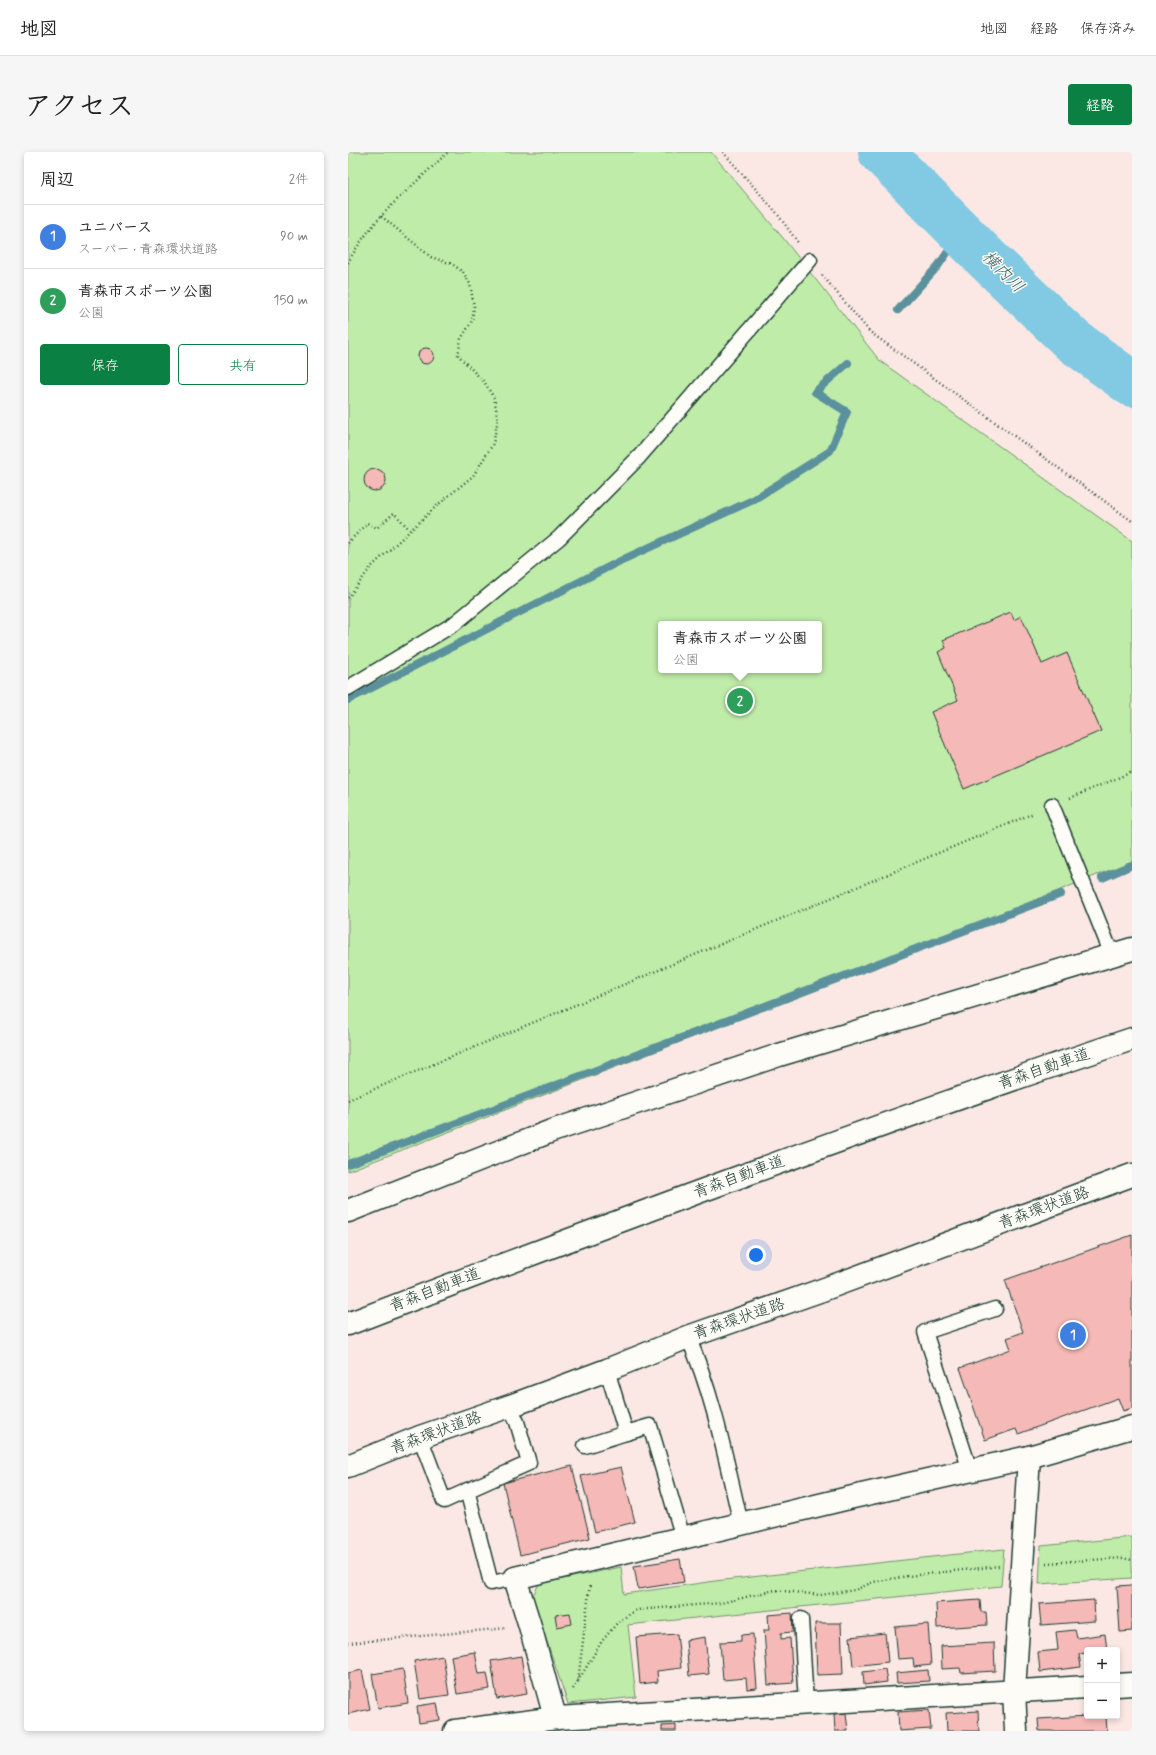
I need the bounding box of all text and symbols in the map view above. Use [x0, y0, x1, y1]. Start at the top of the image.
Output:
text: 地図 [20, 17, 58, 42]
text: 地図 [980, 20, 1008, 38]
text: 経路 [1030, 20, 1058, 38]
text: 保存済み [1080, 20, 1136, 38]
button: 経路 [1068, 84, 1132, 125]
text: アクセス [24, 89, 134, 126]
text: 周辺 [40, 169, 74, 191]
text: 2件 [289, 171, 308, 188]
text: ユニバース [78, 218, 152, 238]
text: 1 [50, 228, 56, 245]
text: 90 m [280, 228, 308, 245]
text: スーパー · 青森環状道路 [78, 241, 217, 258]
water label: 横内川 [977, 246, 1029, 298]
text: 青森市スポーツ公園 [78, 282, 213, 302]
text: 2 [50, 292, 56, 309]
text: 150 m [274, 292, 308, 309]
text: 公園 [78, 305, 104, 322]
button: 保存 [40, 344, 170, 385]
button: 共有 [178, 344, 308, 385]
popup [658, 621, 822, 673]
text: 青森市スポーツ公園 [673, 629, 807, 649]
text: 公園 [673, 652, 699, 669]
pin: 2 [727, 686, 753, 716]
street label: 青森自動車道 [995, 1043, 1093, 1095]
street label: 青森自動車道 [690, 1151, 788, 1203]
street label: 青森環状道路 [995, 1182, 1093, 1234]
your location [746, 1245, 766, 1265]
street label: 青森自動車道 [386, 1263, 484, 1317]
street label: 青森環状道路 [690, 1293, 788, 1345]
pin: 1 [1060, 1320, 1086, 1350]
street label: 青森環状道路 [387, 1407, 485, 1459]
map controls [1084, 1647, 1120, 1719]
button: + [1084, 1647, 1120, 1683]
button: − [1084, 1683, 1120, 1719]

